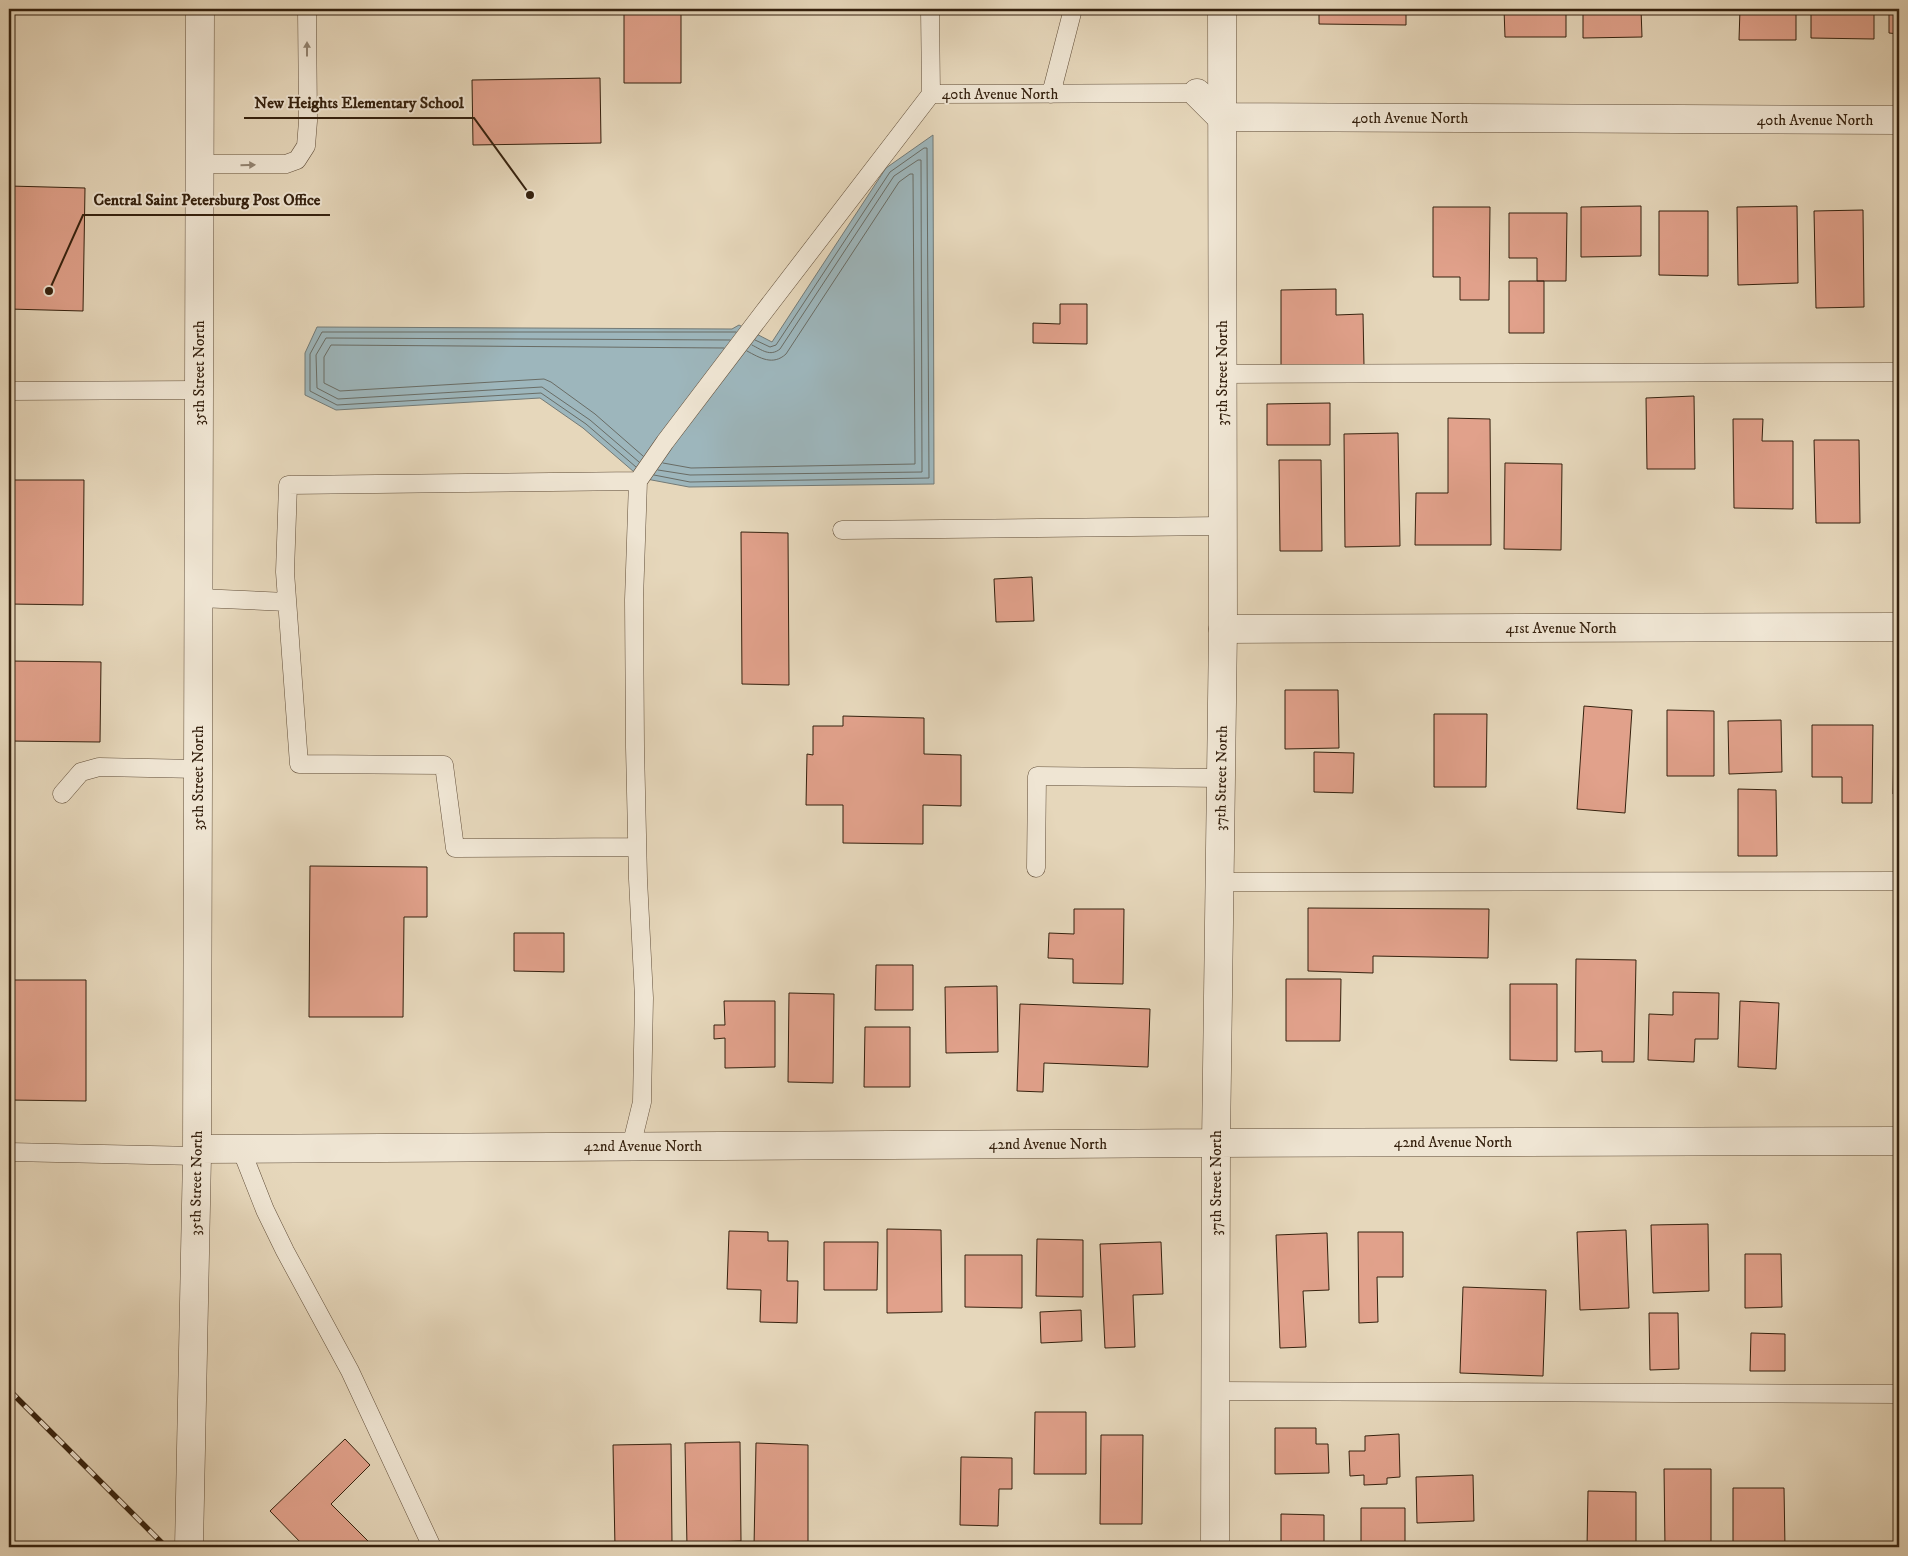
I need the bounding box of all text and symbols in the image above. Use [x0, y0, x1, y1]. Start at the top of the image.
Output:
one-way arrow [303, 41, 311, 57]
street label: 40th Avenue North [942, 85, 1058, 104]
callout: New Heights Elementary School [244, 87, 474, 118]
text: New Heights Elementary School [254, 93, 465, 113]
street label: 40th Avenue North [1352, 109, 1468, 128]
street label: 40th Avenue North [1757, 111, 1873, 130]
one-way arrow [241, 161, 257, 169]
callout: Central Saint Petersburg Post Office [83, 184, 330, 215]
text: Central Saint Petersburg Post Office [94, 190, 321, 210]
street label: 35th Street North [190, 320, 209, 426]
street label: 37th Street North [1213, 320, 1232, 426]
street label: 41st Avenue North [1505, 619, 1617, 638]
street label: 35th Street North [189, 725, 208, 831]
street label: 37th Street North [1211, 725, 1232, 831]
street label: 35th Street North [186, 1130, 207, 1236]
street label: 37th Street North [1207, 1130, 1226, 1236]
street label: 42nd Avenue North [1394, 1133, 1512, 1152]
street label: 42nd Avenue North [989, 1135, 1107, 1154]
street label: 42nd Avenue North [584, 1137, 702, 1156]

